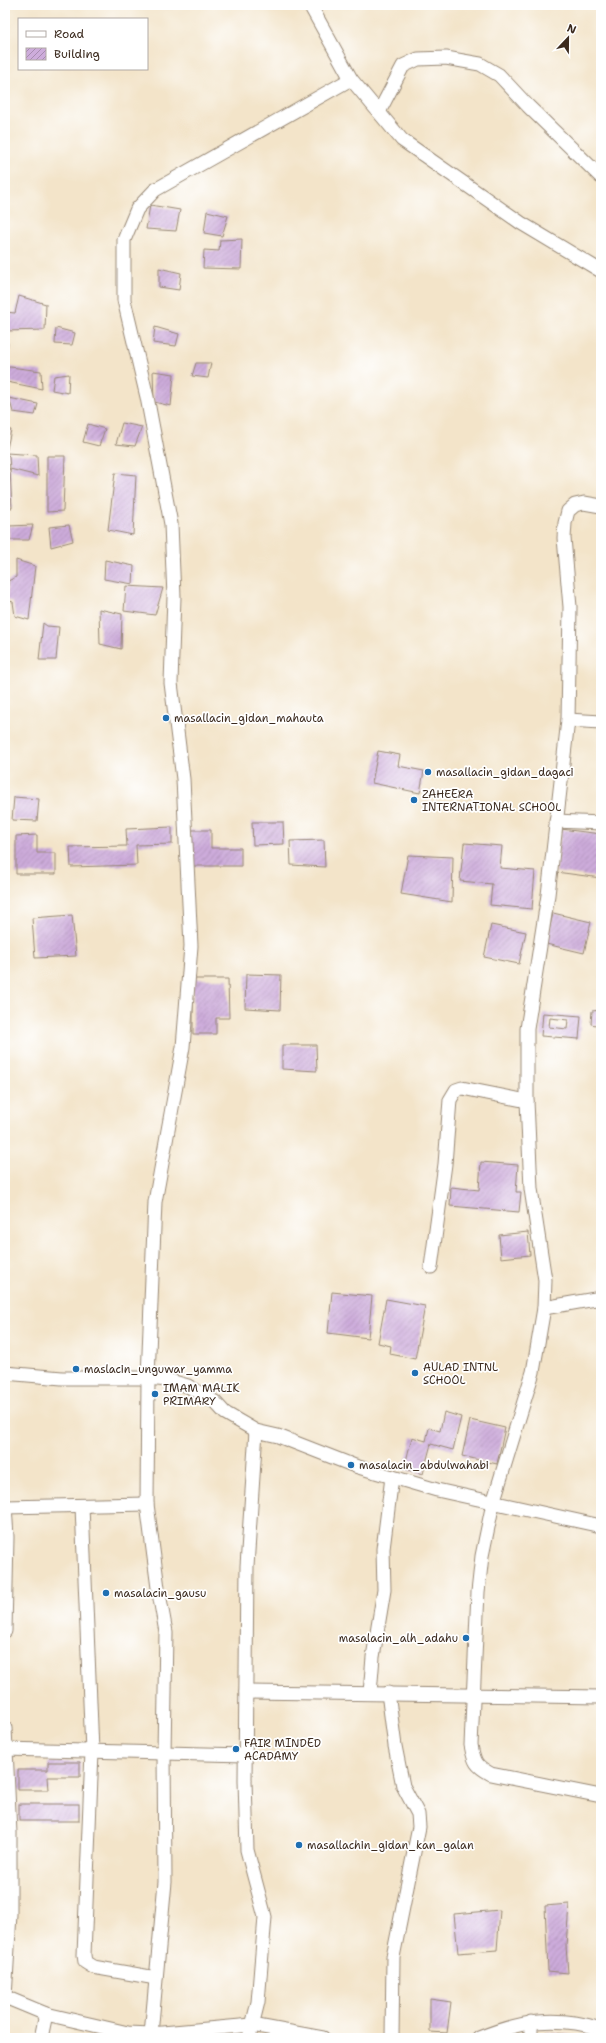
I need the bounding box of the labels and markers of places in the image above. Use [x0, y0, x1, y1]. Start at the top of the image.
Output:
place label: masallacin_gidan_mahauta [174, 711, 324, 726]
marker: masallacin_gidan_mahauta [161, 713, 171, 723]
place label: masallacin_gidan_dagaci [436, 765, 574, 780]
marker: masallacin_gidan_dagaci [423, 767, 433, 777]
place label: ZAHEERA INTERNATIONAL SCHOOL [422, 787, 561, 815]
marker: ZAHEERA INTERNATIONAL SCHOOL [409, 795, 419, 805]
place label: AULAD INTNL SCHOOL [423, 1360, 498, 1388]
place label: maslacin_unguwar_yamma [84, 1362, 232, 1377]
marker: maslacin_unguwar_yamma [71, 1364, 81, 1374]
marker: AULAD INTNL SCHOOL [410, 1368, 420, 1378]
place label: IMAM MALIK PRIMARY [163, 1381, 240, 1409]
marker: IMAM MALIK PRIMARY [150, 1389, 160, 1399]
place label: masalacin_abdulwahabi [359, 1458, 489, 1473]
marker: masalacin_abdulwahabi [346, 1460, 356, 1470]
place label: masalacin_gausu [114, 1586, 206, 1601]
marker: masalacin_gausu [101, 1588, 111, 1598]
place label: masalacin_alh_adahu [339, 1631, 458, 1646]
marker: masalacin_alh_adahu [461, 1633, 471, 1643]
place label: FAIR MINDED ACADAMY [244, 1736, 321, 1764]
marker: FAIR MINDED ACADAMY [231, 1744, 241, 1754]
place label: masallachin_gidan_kan_galan [307, 1838, 474, 1853]
marker: masallachin_gidan_kan_galan [294, 1840, 304, 1850]

